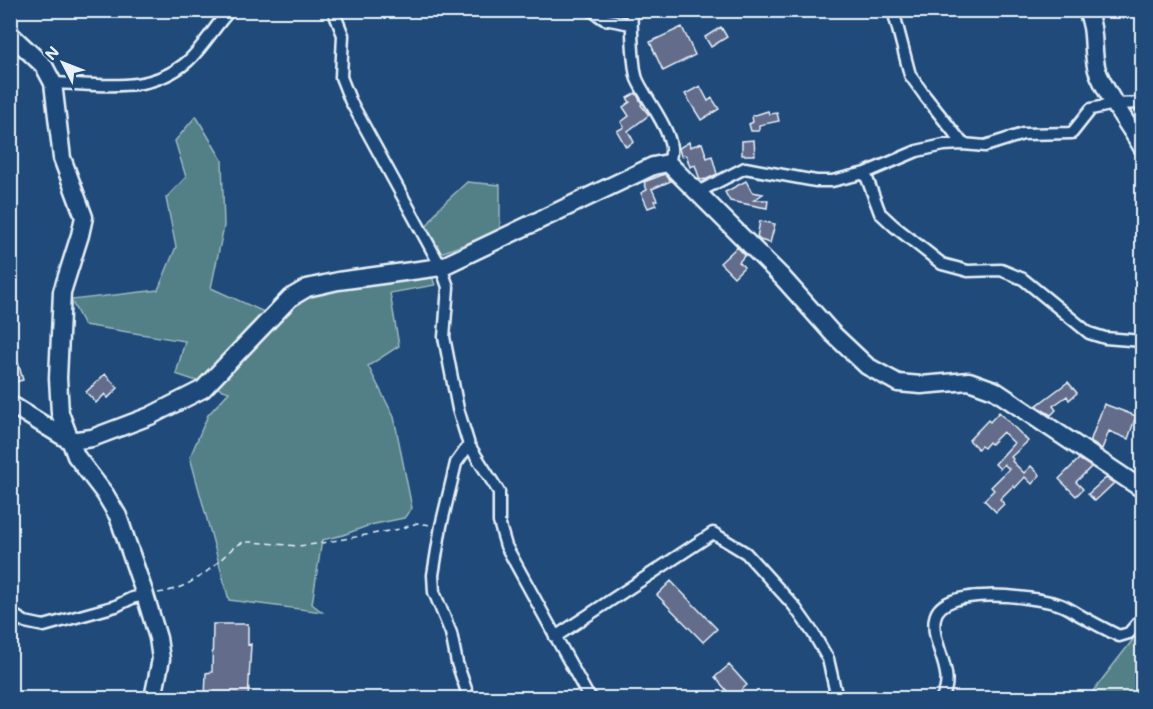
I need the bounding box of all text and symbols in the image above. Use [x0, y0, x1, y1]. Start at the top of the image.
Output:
north arrow [33, 33, 93, 93]
text: N [40, 41, 63, 64]

